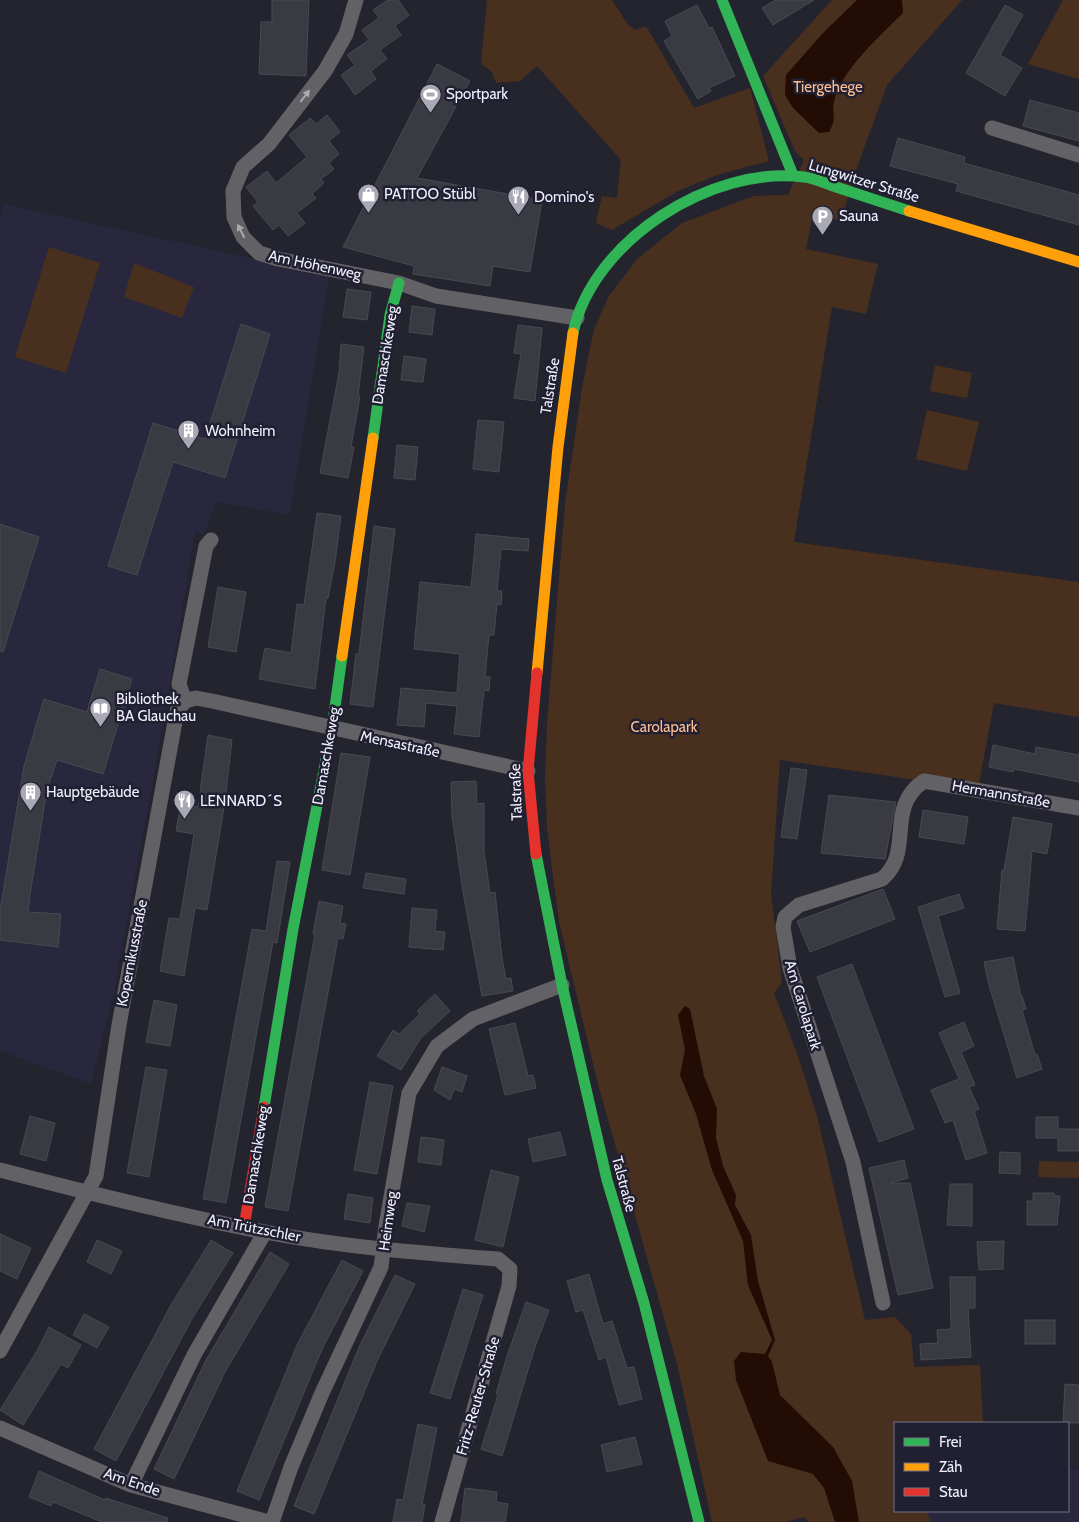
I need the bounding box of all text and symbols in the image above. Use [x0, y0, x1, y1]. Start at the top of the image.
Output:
park label: Tiergehege [793, 78, 863, 96]
sports icon: Sportpark [418, 82, 442, 113]
place label: Sportpark [446, 85, 508, 103]
one-way arrow [300, 89, 310, 103]
street label: Lungwitzer Straße [807, 156, 922, 206]
shop icon: PATTOO Stübl [356, 182, 380, 213]
place label: PATTOO Stübl [384, 185, 476, 203]
restaurant icon: Domino's [506, 185, 530, 216]
place label: Domino's [534, 188, 594, 206]
parking icon: Sauna [811, 204, 835, 235]
place label: Sauna [839, 207, 879, 225]
one-way arrow [237, 224, 245, 238]
street label: Am Höhenweg [267, 246, 364, 284]
street label: Damaschkeweg [368, 304, 402, 406]
street label: Talstraße [537, 356, 563, 416]
building icon: Wohnheim [177, 419, 201, 450]
place label: Wohnheim [205, 422, 276, 440]
place label: Bibliothek BA Glauchau [116, 690, 196, 725]
library icon: Bibliothek BA Glauchau [88, 696, 112, 727]
street label: Damaschkeweg [308, 705, 344, 807]
park label: Carolapark [631, 718, 698, 736]
street label: Mensastraße [359, 727, 442, 761]
street label: Talstraße [506, 763, 526, 821]
street label: Hermannstraße [951, 777, 1052, 812]
building icon: Hauptgebäude [18, 780, 42, 811]
place label: Hauptgebäude [46, 783, 140, 801]
restaurant icon: LENNARD´S [172, 789, 196, 820]
place label: LENNARD´S [200, 792, 282, 810]
street label: Kopernikusstraße [113, 898, 151, 1008]
street label: Am Carolapark [781, 958, 825, 1052]
street label: Damaschkeweg [239, 1104, 273, 1206]
street label: Talstraße [608, 1154, 640, 1214]
street label: Heimweg [375, 1189, 401, 1252]
street label: Am Trützschler [206, 1210, 302, 1246]
street label: Fritz-Reuter-Straße [452, 1334, 504, 1457]
legend [894, 1422, 1069, 1512]
text: Frei [939, 1433, 962, 1451]
text: Zäh [939, 1458, 962, 1476]
street label: Am Ende [101, 1464, 163, 1500]
text: Stau [939, 1483, 968, 1501]

